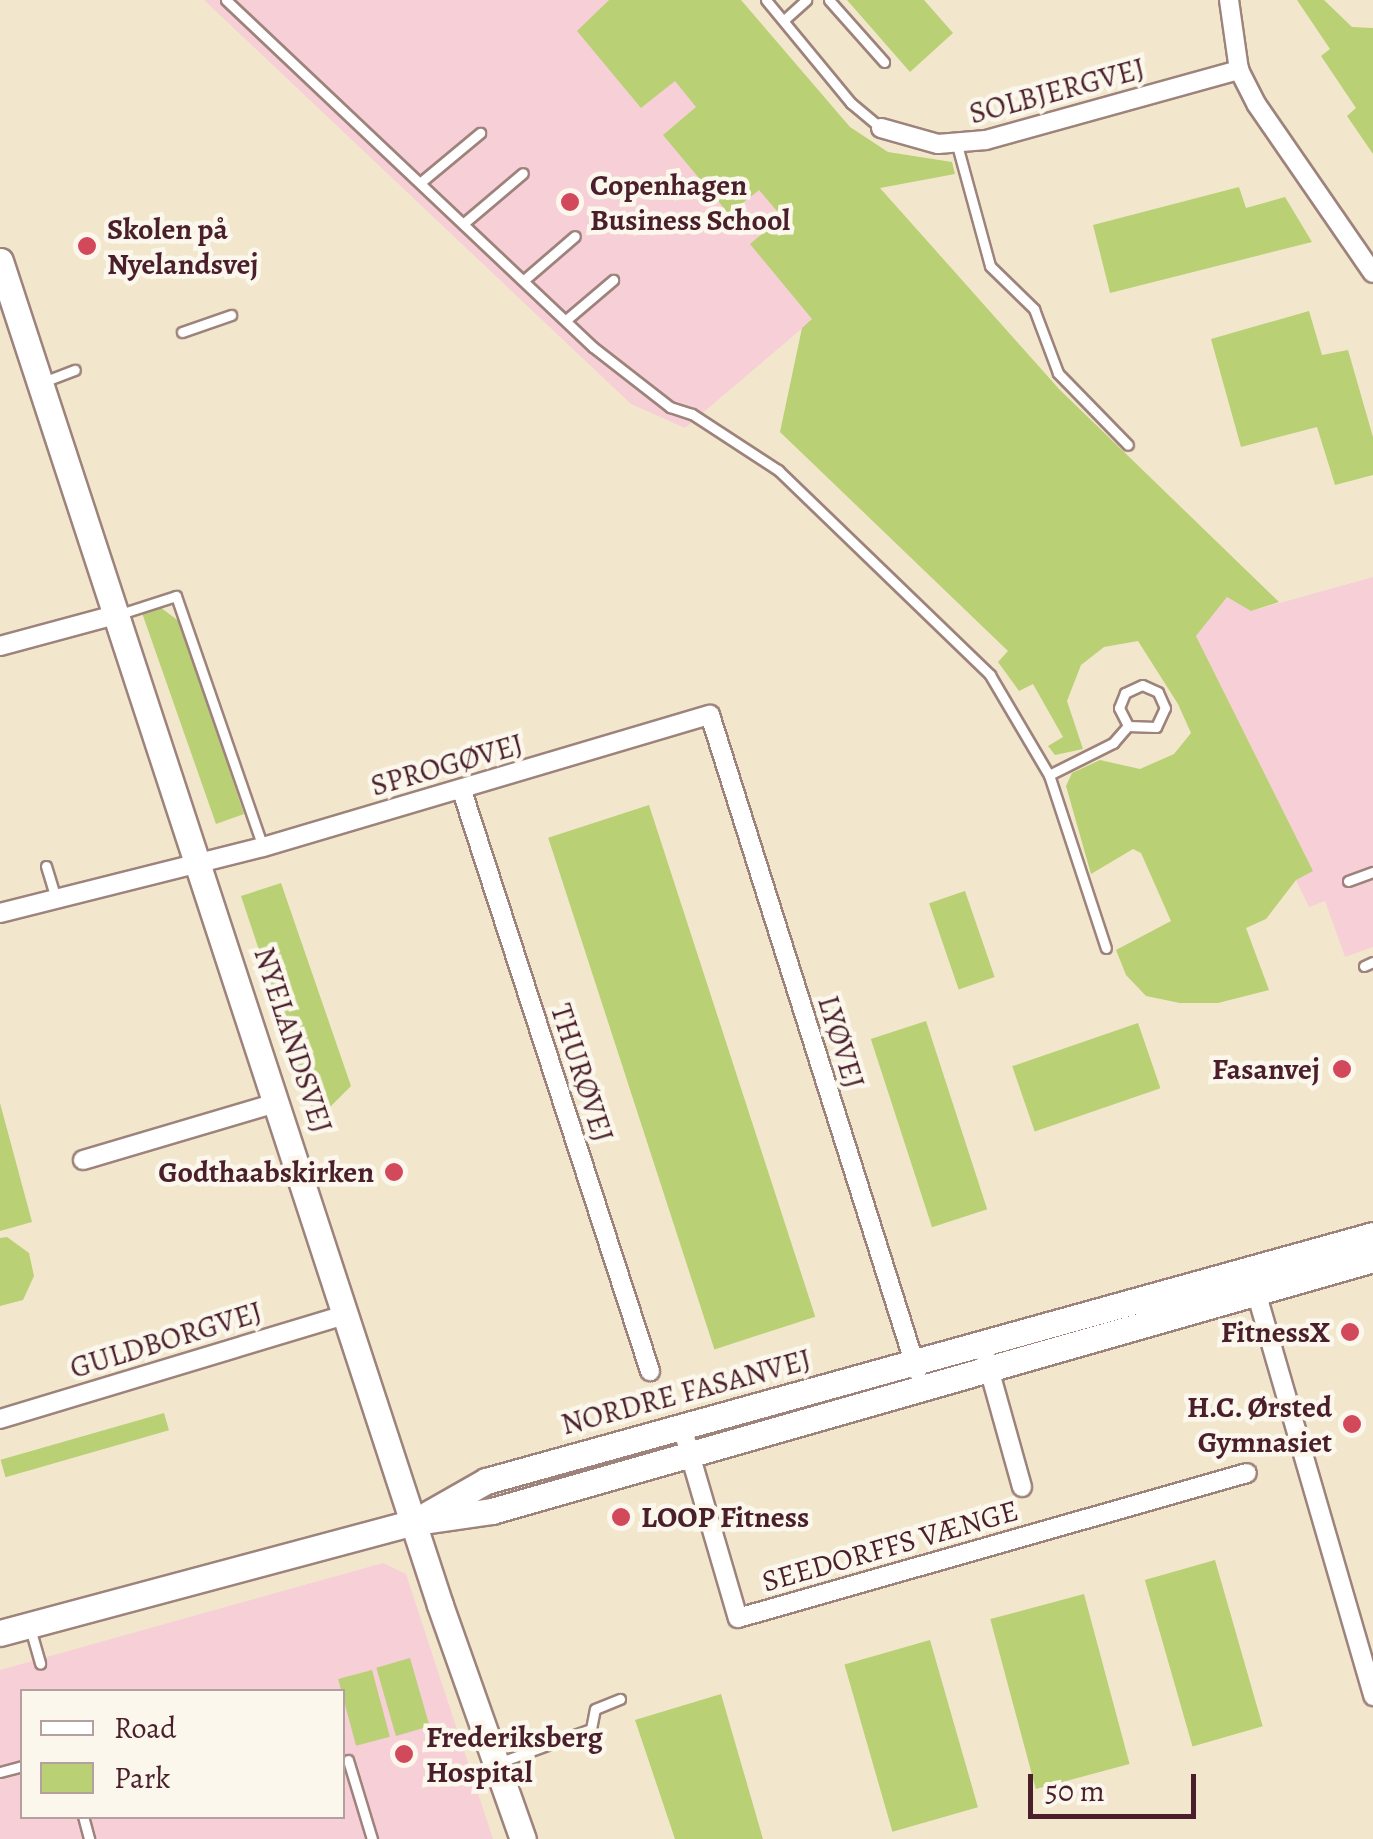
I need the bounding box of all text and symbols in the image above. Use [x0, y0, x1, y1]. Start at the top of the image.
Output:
street label: SOLBJERGVEJ [965, 50, 1149, 132]
place label: Copenhagen Business School [590, 167, 790, 238]
marker: Copenhagen Business School [559, 191, 581, 213]
place label: Skolen på Nyelandsvej [107, 211, 259, 282]
marker: Skolen på Nyelandsvej [76, 235, 98, 257]
street label: SPROGØVEJ [367, 726, 527, 804]
street label: NYELANDSVEJ [246, 943, 340, 1137]
street label: LYØVEJ [810, 991, 872, 1093]
street label: THURØVEJ [543, 999, 621, 1147]
place label: Fasanvej [1212, 1051, 1320, 1087]
marker: Fasanvej [1329, 1056, 1355, 1082]
place label: Godthaabskirken [158, 1154, 374, 1190]
marker: Godthaabskirken [383, 1161, 405, 1183]
street label: GULDBORGVEJ [66, 1294, 266, 1386]
place label: FitnessX [1221, 1314, 1330, 1350]
marker: FitnessX [1339, 1321, 1361, 1343]
street label: NORDRE FASANVEJ [557, 1341, 815, 1443]
place label: H.C. Ørsted Gymnasiet [1186, 1389, 1332, 1460]
marker: H.C. Ørsted Gymnasiet [1341, 1413, 1363, 1435]
street label: SEEDORFFS VÆNGE [758, 1492, 1022, 1600]
place label: LOOP Fitness [641, 1499, 809, 1535]
marker: LOOP Fitness [610, 1506, 632, 1528]
legend [20, 1689, 345, 1819]
text: Road [114, 1708, 176, 1748]
place label: Frederiksberg Hospital [426, 1719, 603, 1790]
marker: Frederiksberg Hospital [391, 1741, 417, 1767]
scale bar [1033, 1754, 1200, 1816]
text: Park [114, 1758, 170, 1798]
text: 50 m [1045, 1771, 1105, 1811]

